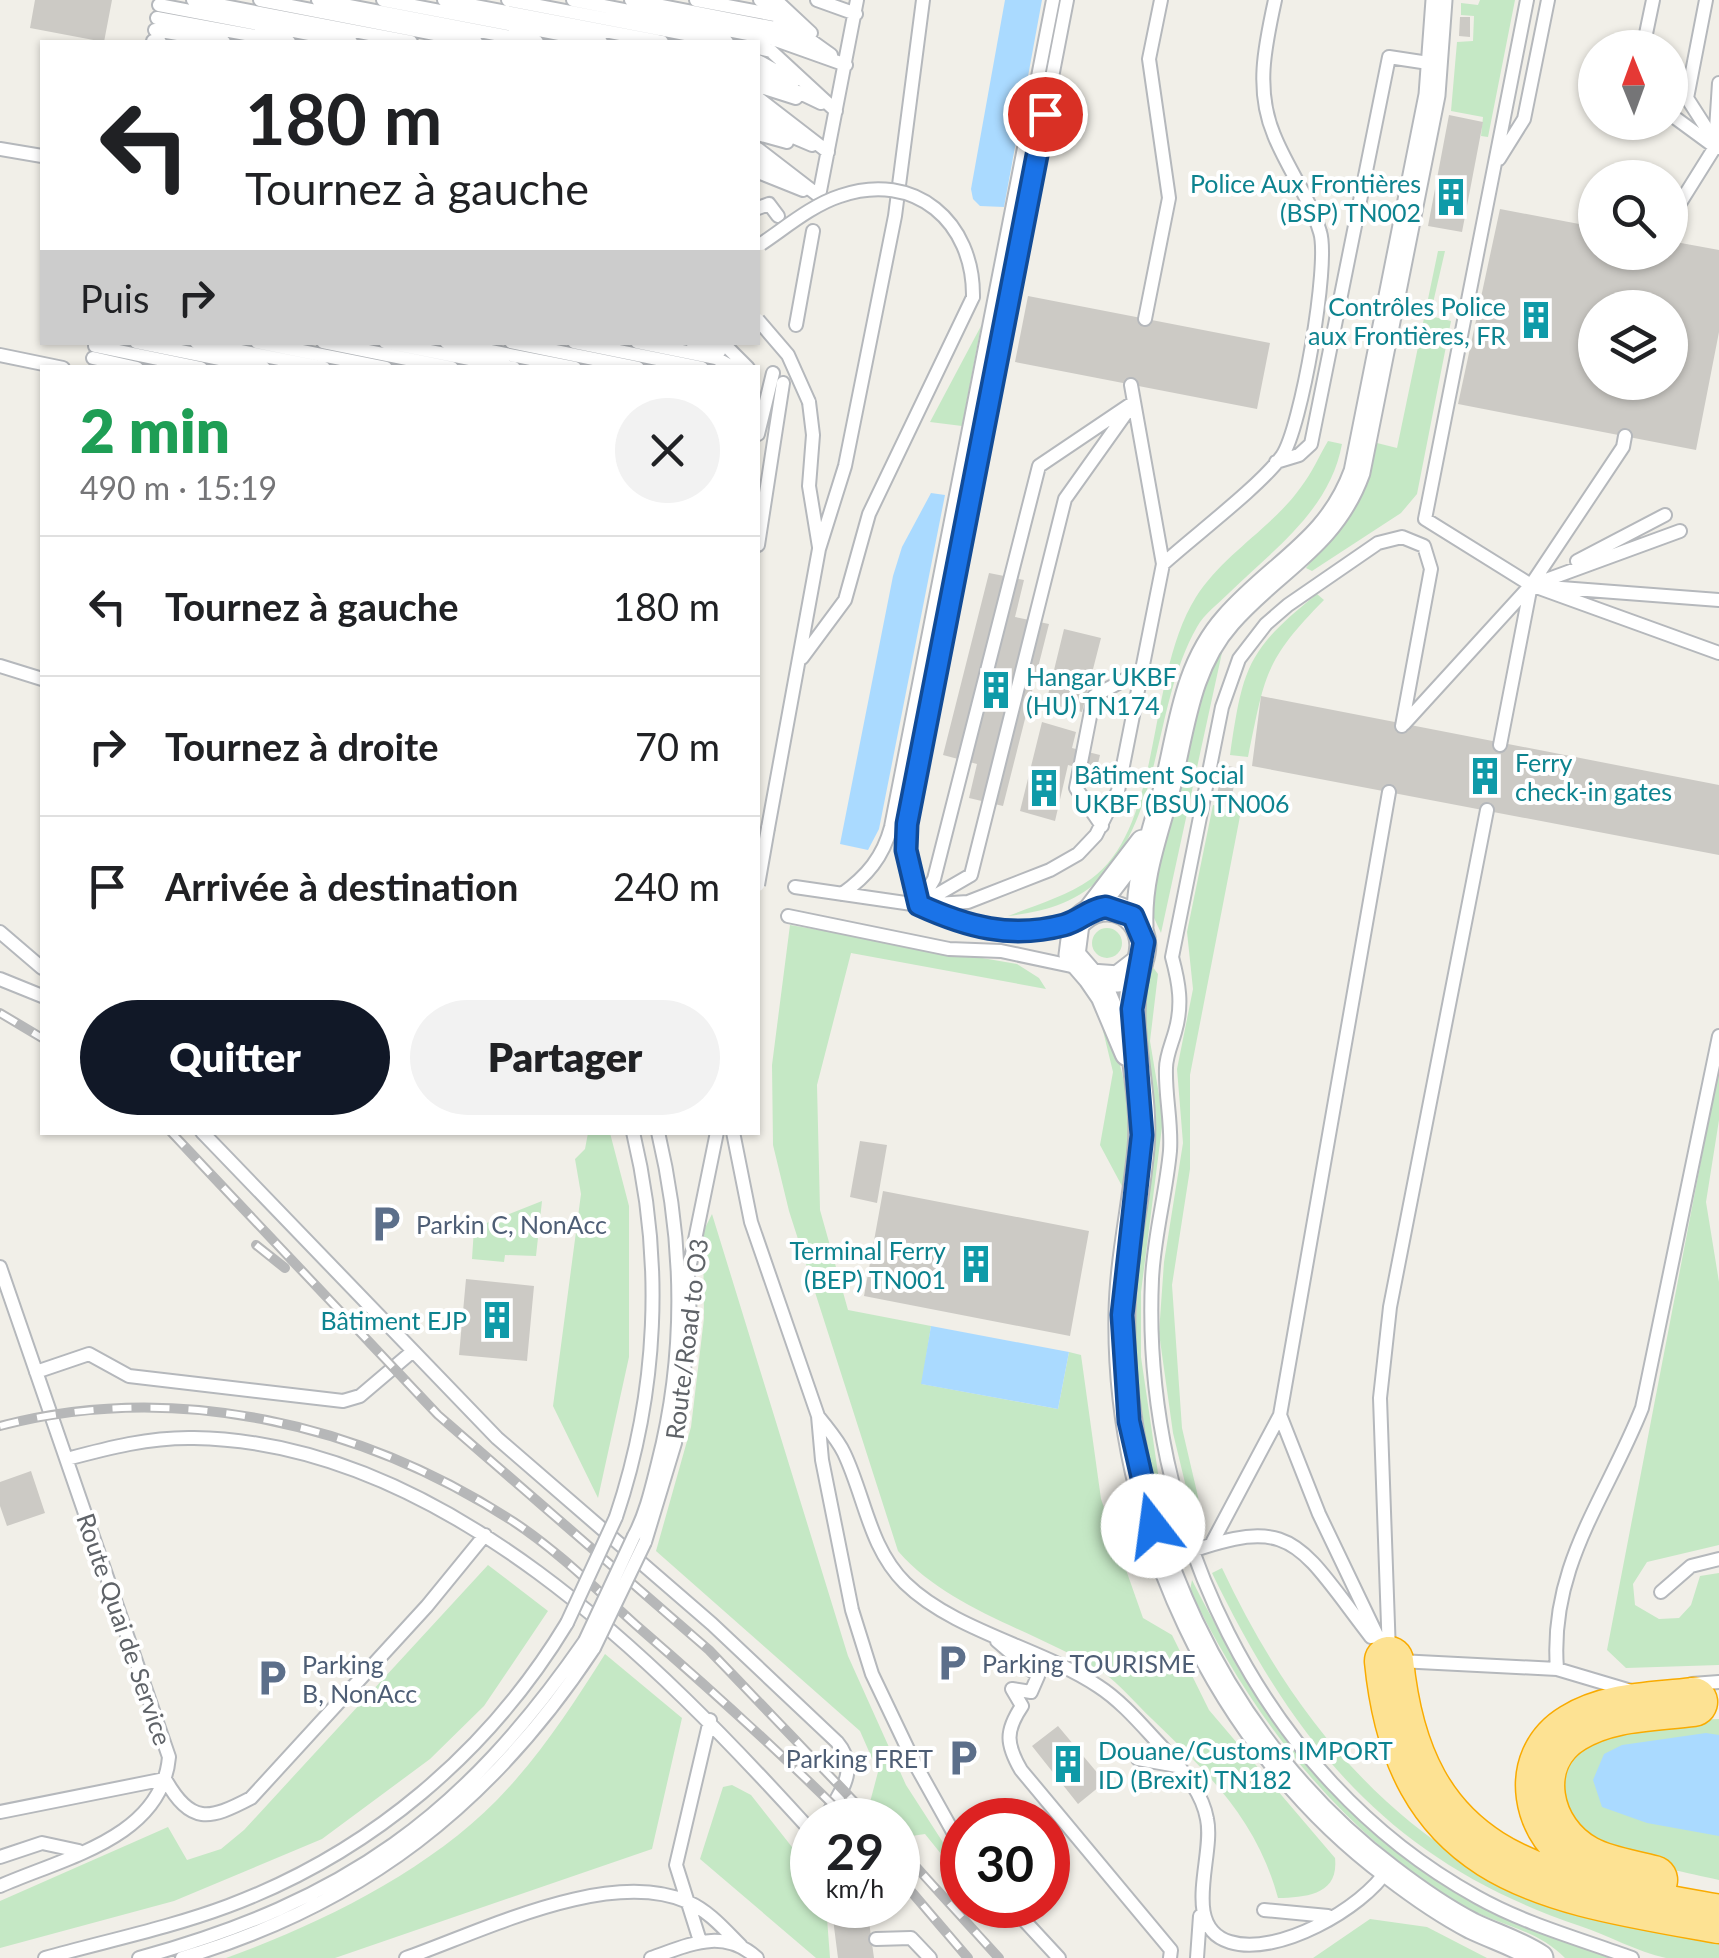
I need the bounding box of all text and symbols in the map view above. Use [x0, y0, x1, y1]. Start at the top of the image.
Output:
north arrow [1578, 30, 1688, 140]
map controls [1578, 30, 1688, 400]
pin [1003, 72, 1088, 157]
text: 180 m [245, 76, 442, 160]
icon: left [80, 80, 210, 210]
icon: arrive [1018, 87, 1073, 142]
button: search [1578, 160, 1688, 270]
text: Tournez à gauche [245, 161, 589, 215]
place label: Police Aux Frontières (BSP) TN002 [1190, 168, 1421, 227]
building icon: Police Aux Frontières (BSP) TN002 [1430, 176, 1472, 218]
icon: right [169, 270, 224, 325]
text: Puis [80, 275, 149, 321]
button: layers [1578, 290, 1688, 400]
place label: Contrôles Police aux Frontières, FR [1308, 291, 1506, 350]
building icon: Contrôles Police aux Frontières, FR [1515, 299, 1557, 341]
text: 2 min [80, 394, 230, 466]
button: close [615, 398, 720, 503]
text: 490 m · 15:19 [80, 468, 277, 507]
icon: left [80, 579, 135, 634]
text: Tournez à gauche [165, 583, 458, 629]
text: 180 m [613, 583, 720, 629]
place label: Hangar UKBF (HU) TN174 [1026, 661, 1177, 720]
building icon: Hangar UKBF (HU) TN174 [975, 669, 1017, 711]
icon: right [80, 719, 135, 774]
text: Tournez à droite [165, 723, 439, 769]
text: 70 m [635, 723, 720, 769]
place label: Ferry check-in gates [1515, 747, 1672, 806]
building icon: Ferry check-in gates [1464, 755, 1506, 797]
place label: Bâtiment Social UKBF (BSU) TN006 [1074, 759, 1290, 818]
building icon: Bâtiment Social UKBF (BSU) TN006 [1023, 767, 1065, 809]
icon: arrive [80, 859, 135, 914]
text: Arrivée à destination [165, 863, 518, 909]
text: 240 m [613, 863, 720, 909]
button: Quitter [80, 1000, 390, 1115]
button: Partager [410, 1000, 720, 1115]
parking icon: Parkin C, NonAcc [365, 1203, 407, 1245]
place label: Parkin C, NonAcc [416, 1209, 607, 1239]
place label: Terminal Ferry (BEP) TN001 [789, 1235, 946, 1294]
street label: Route/Road to O3 [659, 1237, 713, 1441]
building icon: Terminal Ferry (BEP) TN001 [955, 1243, 997, 1285]
building icon: Bâtiment EJP [476, 1299, 518, 1341]
place label: Bâtiment EJP [320, 1305, 467, 1335]
position arrow [1101, 1474, 1205, 1578]
street label: Route Quai de Service [71, 1509, 179, 1749]
parking icon: Parking TOURISME [931, 1642, 973, 1684]
place label: Parking TOURISME [982, 1648, 1196, 1678]
place label: Parking B, NonAcc [302, 1649, 417, 1708]
parking icon: Parking B, NonAcc [251, 1657, 293, 1699]
place label: Douane/Customs IMPORT ID (Brexit) TN182 [1098, 1735, 1393, 1794]
parking icon: Parking FRET [942, 1737, 984, 1779]
place label: Parking FRET [786, 1743, 933, 1773]
building icon: Douane/Customs IMPORT ID (Brexit) TN182 [1047, 1743, 1089, 1785]
speed limit sign: 30 [940, 1798, 1070, 1928]
text: 29 [826, 1821, 884, 1881]
text: km/h [826, 1873, 884, 1903]

